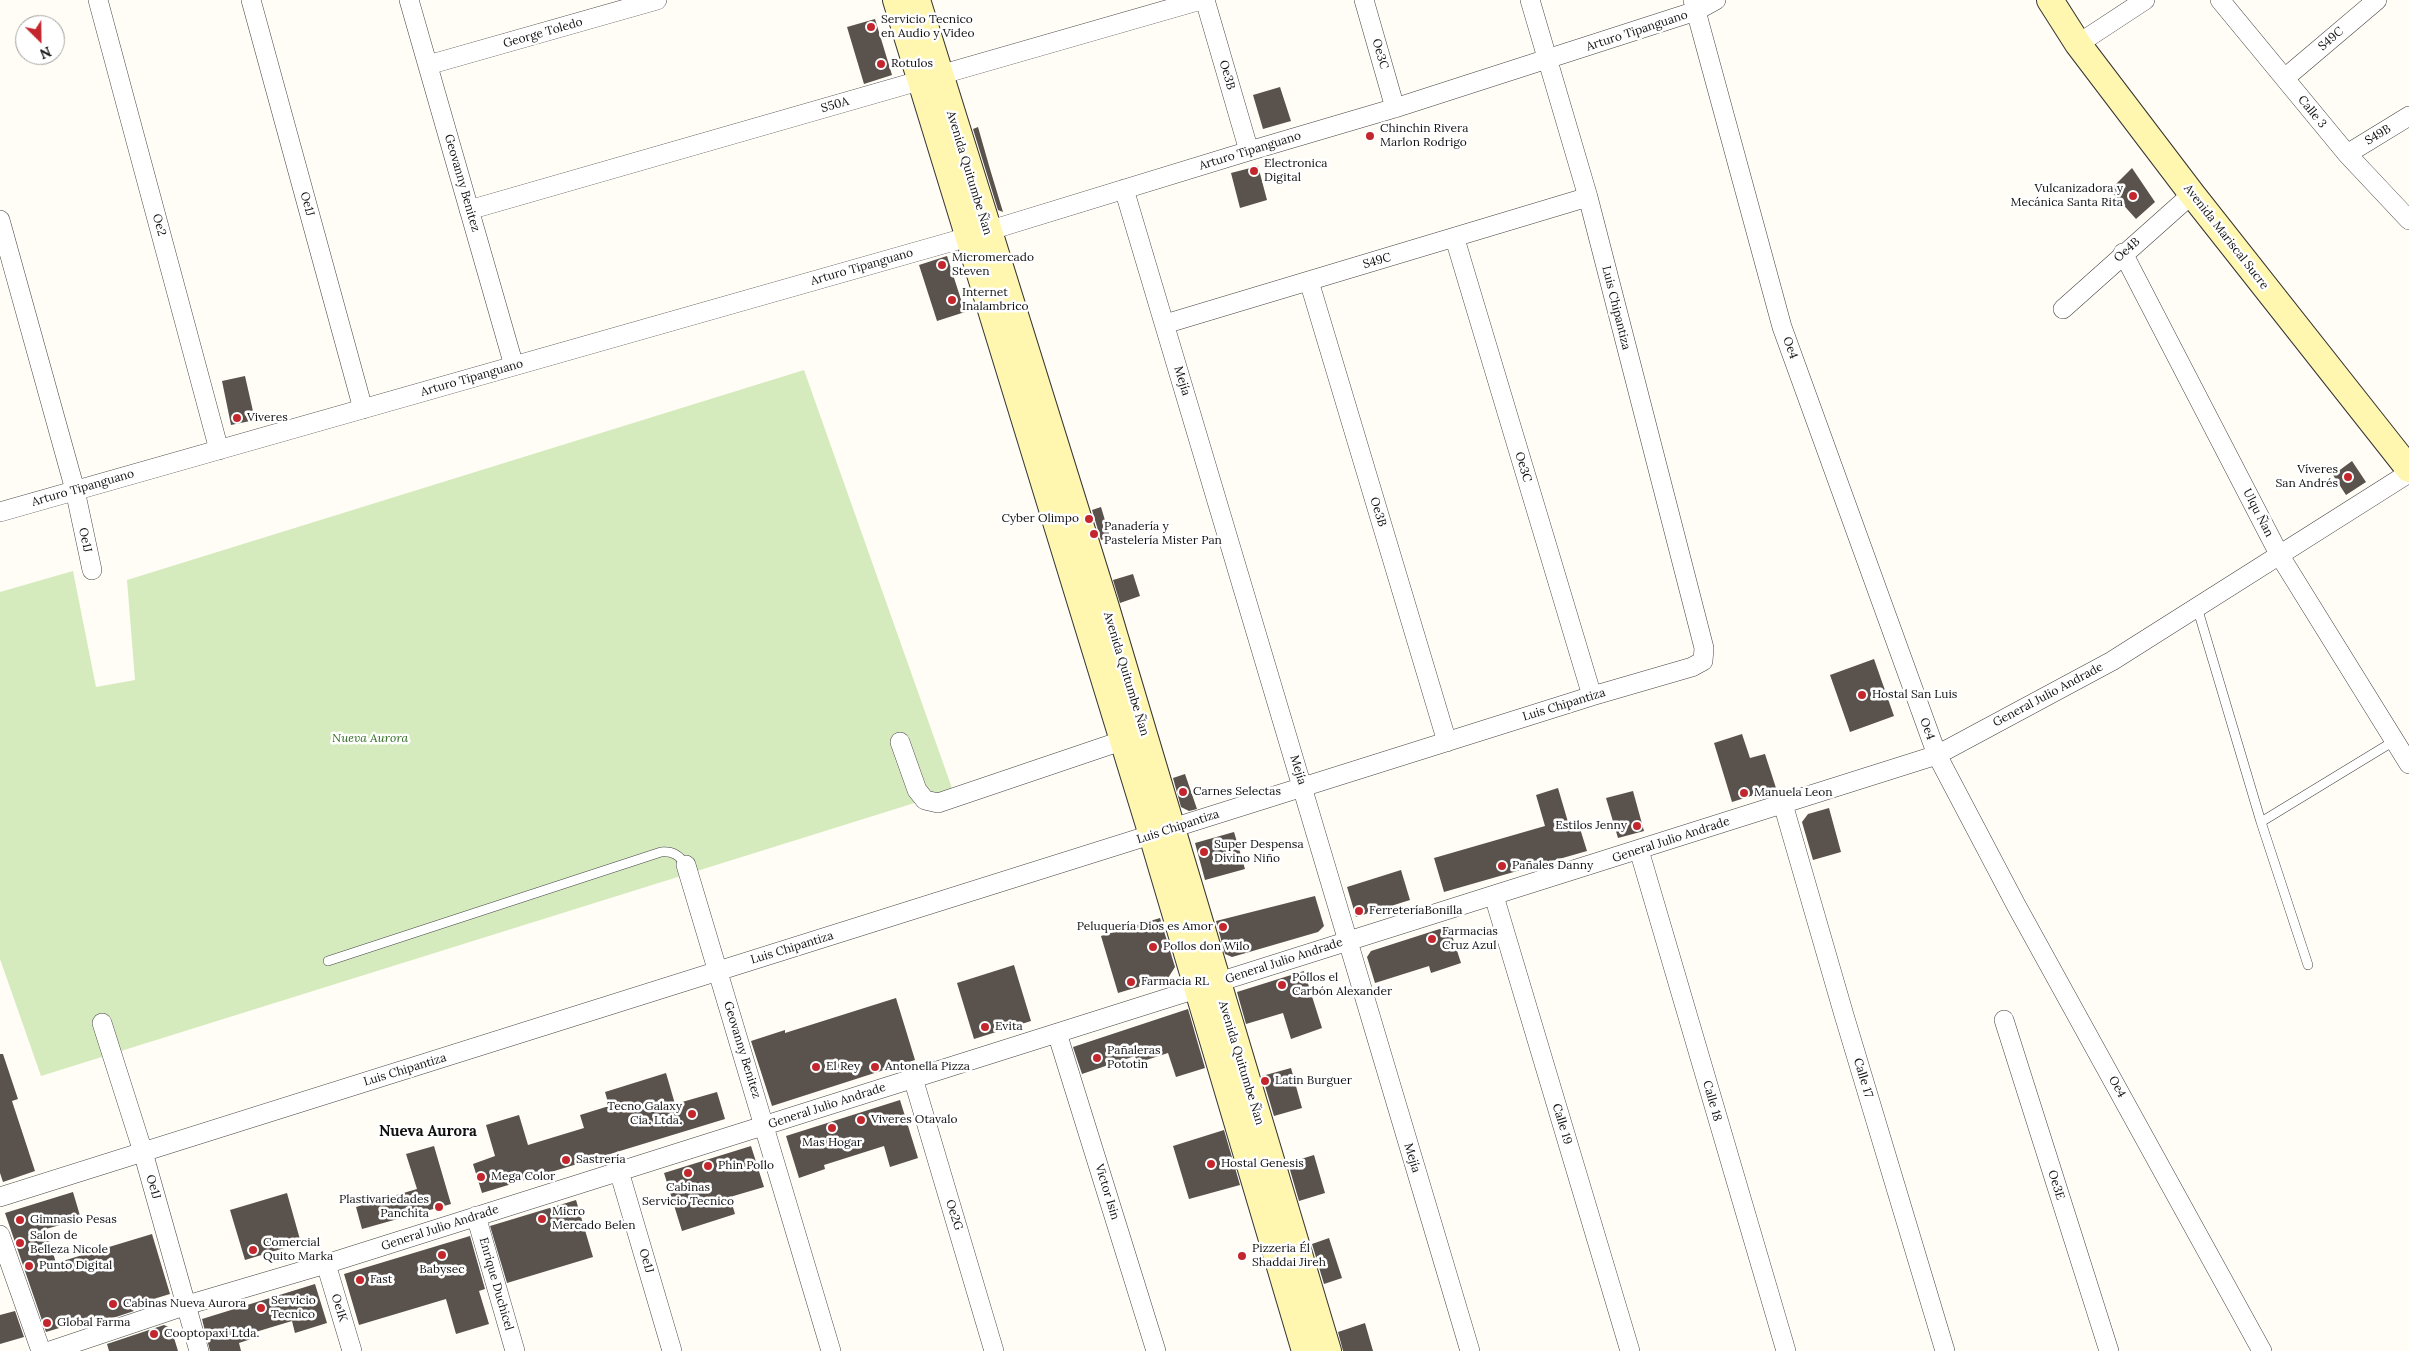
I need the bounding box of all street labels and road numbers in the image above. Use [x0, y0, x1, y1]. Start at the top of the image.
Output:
street label: Arturo Tipanguano [1584, 8, 1690, 54]
street label: George Toledo [502, 15, 584, 51]
street label: S49C [2315, 24, 2347, 54]
street label: Oe3C [1369, 37, 1391, 71]
street label: Oe3B [1216, 59, 1238, 91]
street label: Calle 3 [2295, 93, 2329, 131]
street label: S50A [819, 94, 851, 116]
street label: Avenida Quitumbe Ñan [943, 109, 995, 237]
street label: S49B [2362, 122, 2394, 148]
street label: Arturo Tipanguano [1197, 129, 1303, 173]
street label: Geovanny Benitez [441, 133, 483, 233]
street label: Avenida Mariscal Sucre [2181, 182, 2271, 292]
street label: Oe1J [297, 190, 317, 218]
street label: Oe2 [149, 212, 169, 238]
street label: Oe4B [2111, 235, 2143, 265]
street label: Arturo Tipanguano [809, 245, 915, 289]
street label: S49C [1361, 250, 1393, 272]
street label: Luis Chipantiza [1599, 265, 1633, 351]
street label: Oe4 [1779, 335, 1801, 361]
street label: Arturo Tipanguano [419, 356, 525, 400]
street label: Mejía [1171, 364, 1193, 398]
street label: Oe3C [1512, 450, 1534, 484]
street label: Arturo Tipanguano [30, 466, 136, 510]
street label: Ulqu Ñan [2240, 487, 2276, 539]
street label: Oe3B [1367, 495, 1389, 529]
street label: Oe1J [75, 526, 95, 554]
street label: Avenida Quitumbe Ñan [1100, 610, 1152, 738]
street label: General Julio Andrade [1991, 660, 2105, 730]
street label: Luis Chipantiza [1521, 686, 1607, 724]
street label: Oe4 [1916, 716, 1938, 742]
street label: Mejía [1287, 753, 1309, 787]
street label: Luis Chipantiza [1135, 807, 1221, 847]
street label: General Julio Andrade [1610, 814, 1732, 866]
street label: Luis Chipantiza [749, 929, 835, 967]
street label: General Julio Andrade [1223, 935, 1345, 987]
street label: Avenida Quitumbe Ñan [1215, 999, 1267, 1127]
street label: Geovanny Benitez [720, 1000, 764, 1100]
street label: Luis Chipantiza [362, 1051, 448, 1089]
street label: Calle 17 [1850, 1056, 1876, 1100]
street label: Oe4 [2105, 1074, 2129, 1100]
street label: Calle 18 [1699, 1079, 1725, 1123]
street label: General Julio Andrade [766, 1080, 888, 1132]
street label: Calle 19 [1549, 1102, 1575, 1146]
street label: Mejía [1401, 1141, 1423, 1175]
street label: Victor Isin [1092, 1162, 1122, 1222]
street label: Oe3E [2045, 1168, 2067, 1202]
street label: Oe1J [143, 1173, 163, 1201]
street label: Oe2G [943, 1198, 965, 1232]
street label: General Julio Andrade [379, 1202, 501, 1254]
street label: Enrique Duchicel [476, 1236, 516, 1332]
street label: Oe1J [636, 1247, 656, 1275]
street label: Oe1K [328, 1292, 350, 1324]

